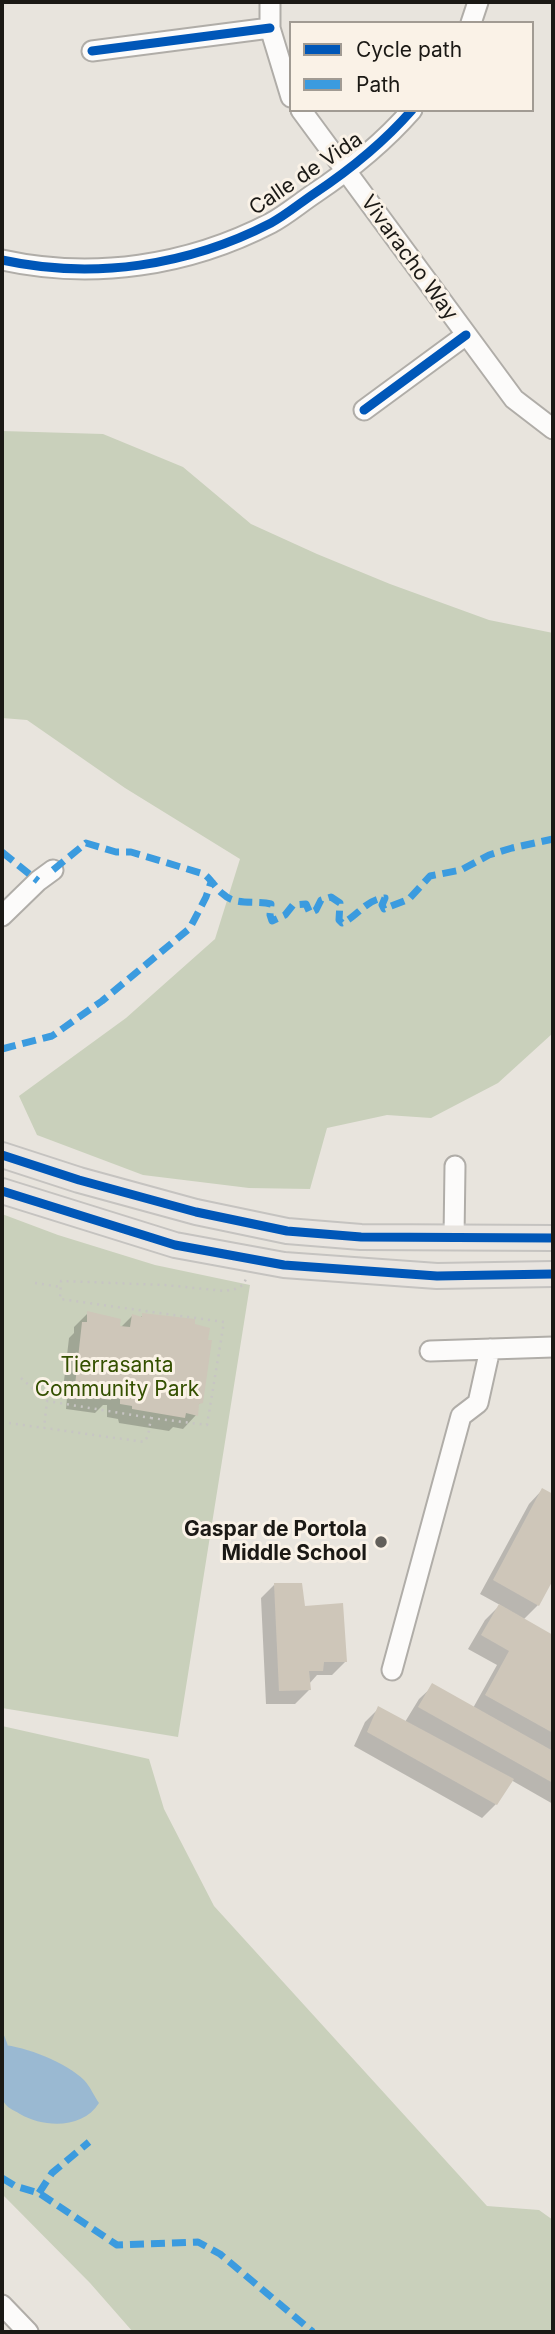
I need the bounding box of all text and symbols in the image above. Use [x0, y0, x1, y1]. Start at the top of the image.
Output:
legend [289, 21, 534, 112]
text: Cycle path [356, 37, 462, 62]
text: Path [356, 72, 401, 97]
street label: Calle de Vida [245, 127, 367, 221]
street label: Vivaracho Way [355, 190, 463, 326]
park label: Tierrasanta Community Park [35, 1353, 199, 1403]
place label: Gaspar de Portola Middle School [184, 1517, 367, 1567]
marker: Gaspar de Portola Middle School [373, 1534, 389, 1550]

